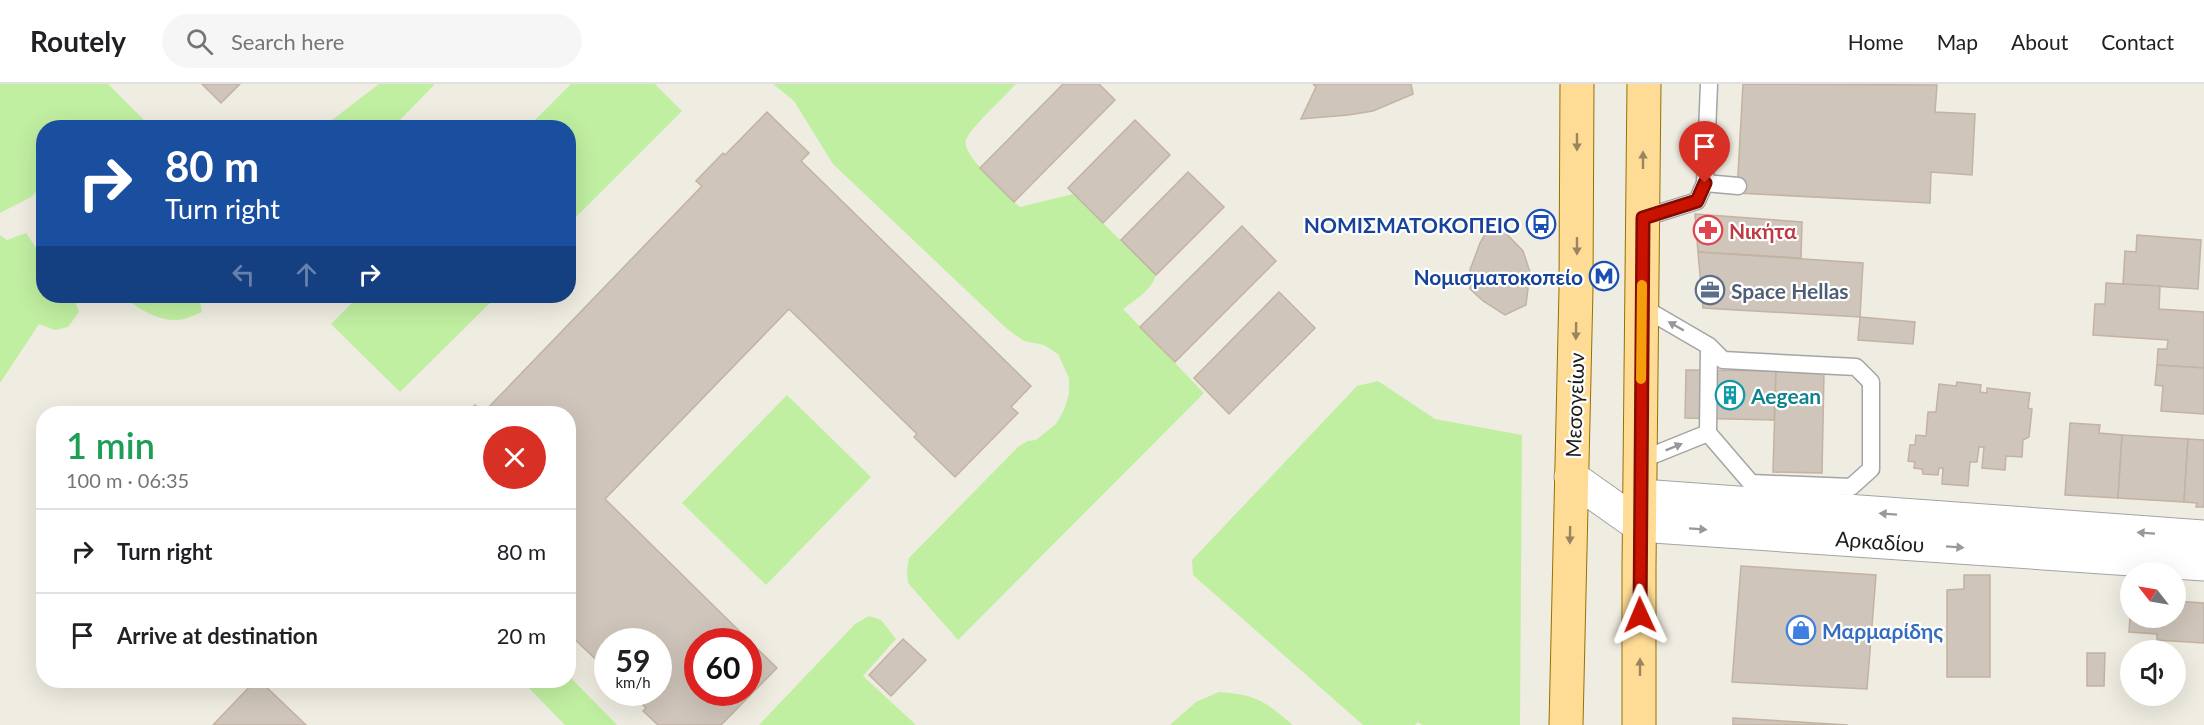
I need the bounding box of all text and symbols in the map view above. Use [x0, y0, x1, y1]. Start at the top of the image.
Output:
search box [162, 14, 582, 68]
text: Routely [30, 24, 126, 58]
icon: search [183, 25, 216, 58]
text: Search here [231, 28, 344, 55]
text: Home [1848, 29, 1904, 54]
text: Map [1937, 29, 1978, 54]
text: About [2011, 29, 2068, 54]
text: Contact [2101, 29, 2174, 54]
pin [1679, 121, 1730, 183]
icon: arrive [1688, 130, 1721, 163]
one-way arrow [1572, 133, 1582, 152]
text: 80 m [165, 141, 259, 191]
icon: right [66, 144, 144, 222]
one-way arrow [1638, 150, 1648, 169]
text: Turn right [165, 192, 280, 225]
bus stop icon: ΝΟΜΙΣΜΑΤΟΚΟΠΕΙΟ [1525, 208, 1557, 240]
place label: ΝΟΜΙΣΜΑΤΟΚΟΠΕΙΟ [1304, 212, 1520, 237]
pharmacy icon: Νικήτα [1692, 214, 1724, 246]
place label: Νικήτα [1729, 218, 1797, 243]
one-way arrow [1572, 236, 1582, 255]
icon: left [227, 258, 260, 291]
icon: ahead [290, 258, 323, 291]
icon: right [353, 258, 386, 291]
metro station icon: Νομισματοκοπείο [1588, 260, 1620, 292]
place label: Νομισματοκοπείο [1413, 264, 1583, 289]
office icon: Space Hellas [1694, 274, 1726, 306]
place label: Space Hellas [1731, 278, 1849, 303]
one-way arrow [1571, 321, 1580, 340]
one-way arrow [1668, 321, 1684, 332]
street label: Μεσογείων [1560, 352, 1588, 458]
building icon: Aegean [1714, 379, 1746, 411]
place label: Aegean [1750, 383, 1821, 408]
text: 1 min [66, 423, 155, 467]
button: close [483, 426, 546, 489]
one-way arrow [1666, 442, 1684, 452]
text: 100 m · 06:35 [66, 468, 189, 492]
one-way arrow [1879, 509, 1898, 519]
one-way arrow [1688, 524, 1707, 533]
street label: Αρκαδίου [1835, 525, 1925, 557]
one-way arrow [1565, 526, 1575, 545]
one-way arrow [2136, 528, 2155, 538]
icon: right [66, 535, 99, 568]
text: Turn right [117, 538, 212, 565]
text: 80 m [497, 538, 546, 565]
one-way arrow [1945, 542, 1964, 551]
north arrow [2120, 562, 2186, 628]
map controls [2120, 562, 2186, 706]
position arrow [1608, 583, 1672, 647]
shop icon: Μαρμαρίδης [1785, 614, 1817, 646]
place label: Μαρμαρίδης [1822, 618, 1943, 643]
icon: arrive [66, 619, 99, 652]
text: Arrive at destination [117, 622, 318, 649]
text: 20 m [497, 622, 546, 649]
speed limit sign: 60 [684, 628, 762, 706]
button: sound [2120, 640, 2186, 706]
text: 59 [616, 642, 650, 678]
one-way arrow [1635, 657, 1645, 676]
text: km/h [615, 673, 651, 691]

